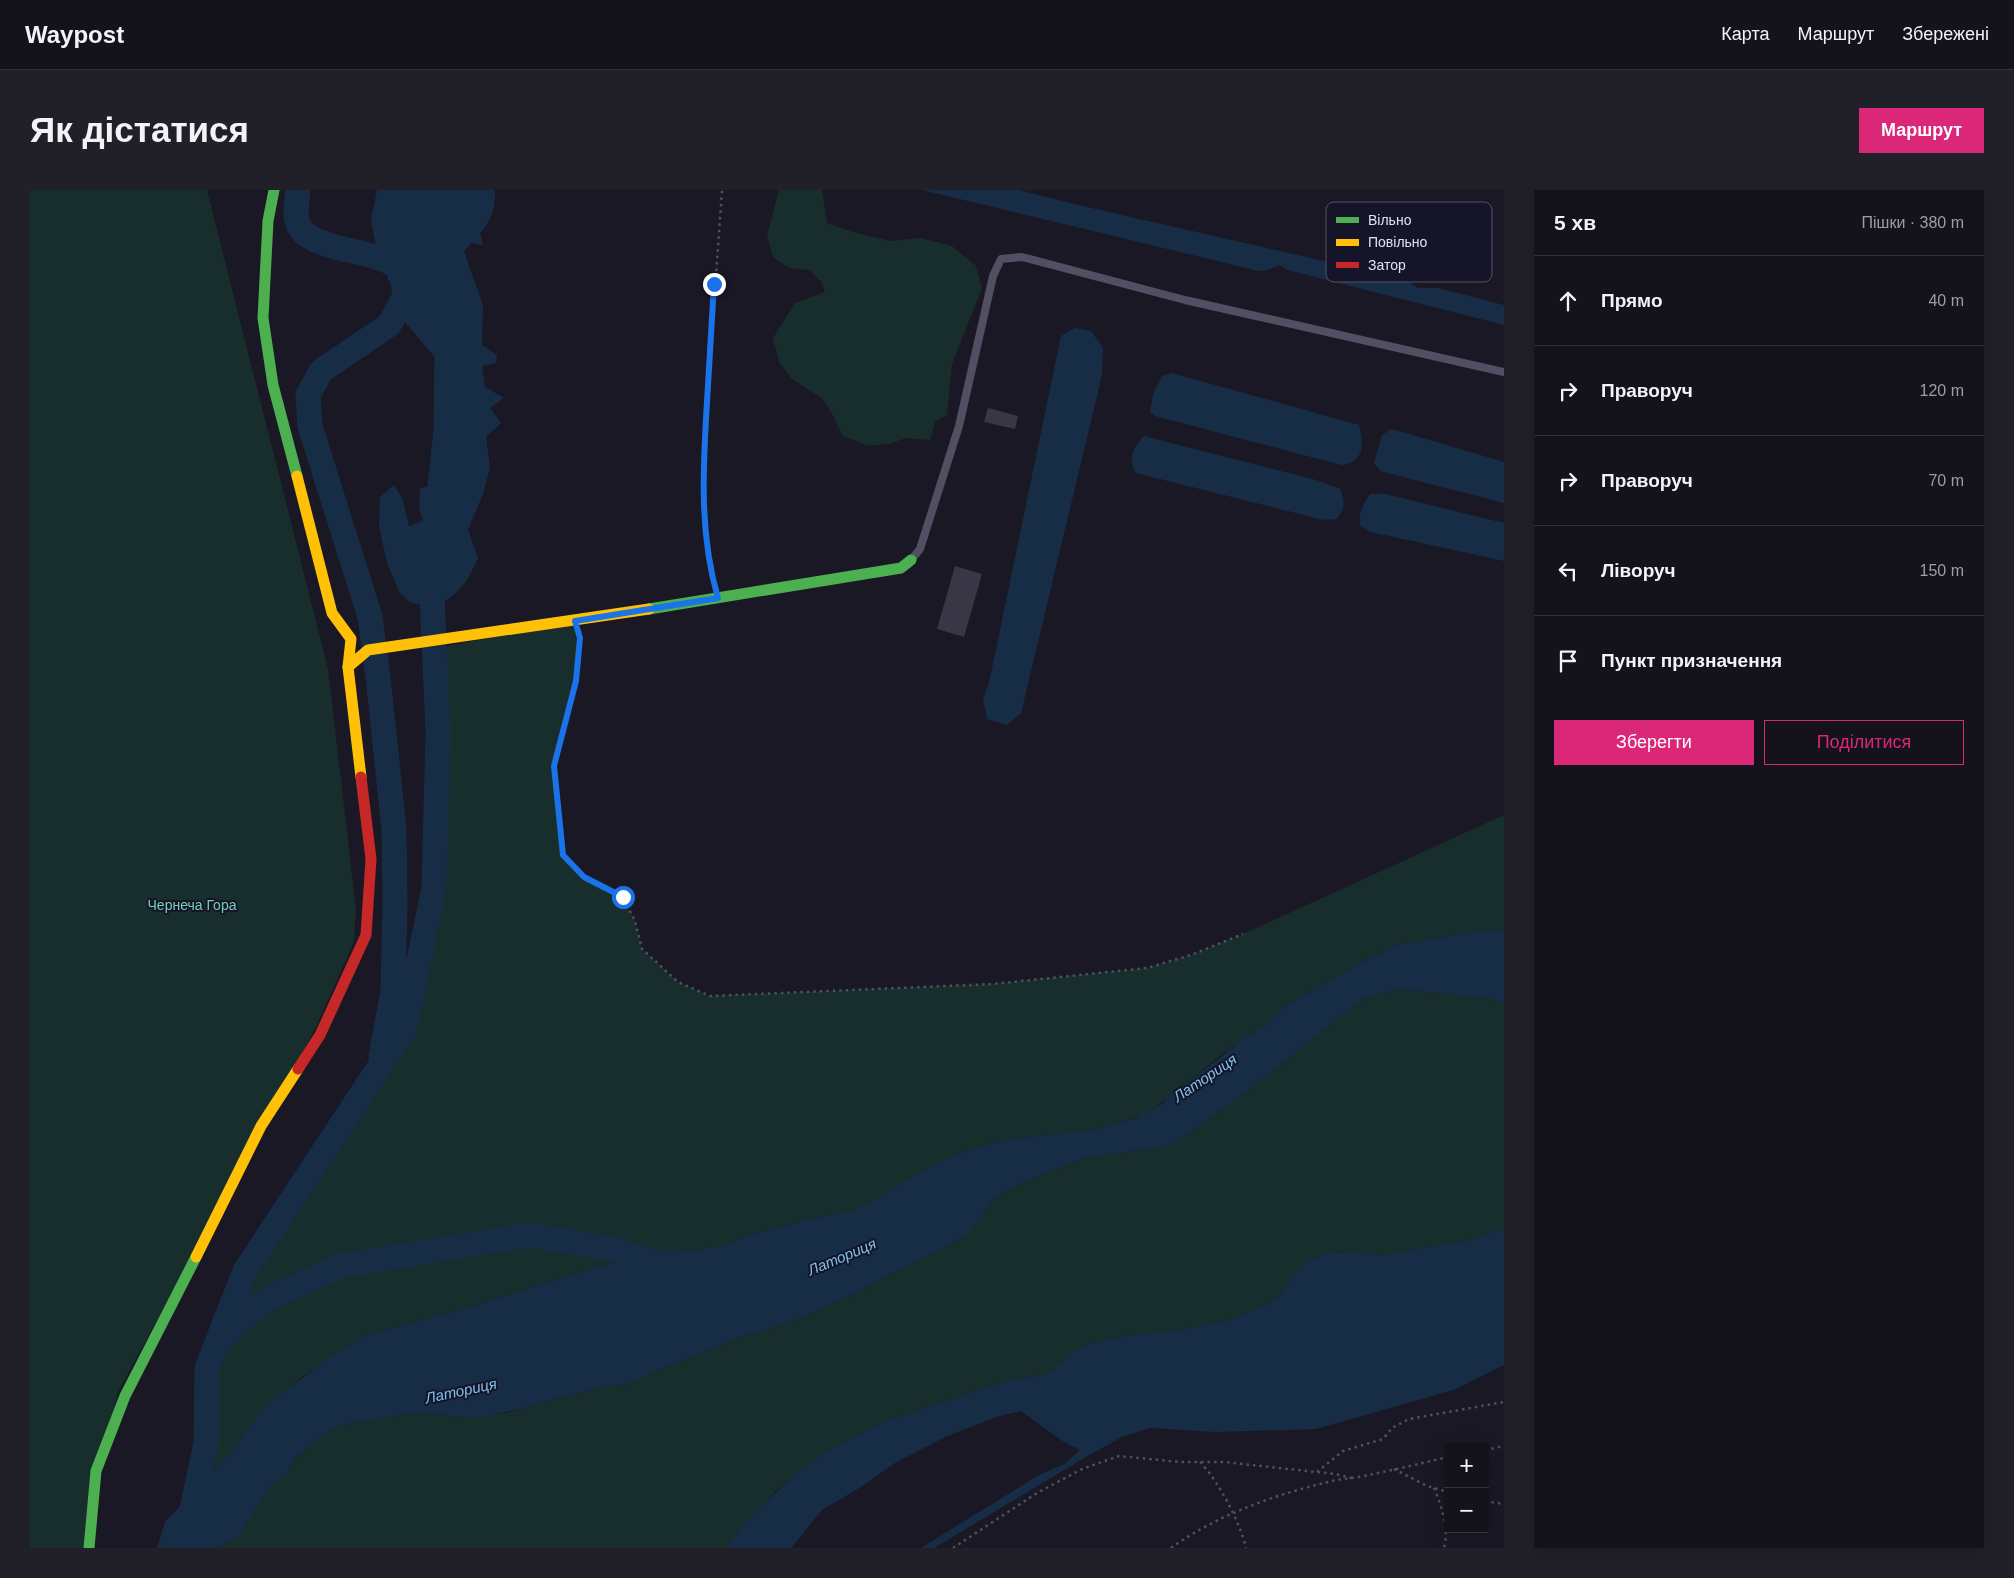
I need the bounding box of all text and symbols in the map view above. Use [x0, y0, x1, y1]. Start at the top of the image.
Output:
text: Waypost [25, 21, 124, 48]
text: Карта [1721, 24, 1769, 44]
text: Маршрут [1797, 24, 1874, 44]
text: Збережені [1902, 24, 1989, 44]
button: Маршрут [1859, 108, 1984, 153]
text: Як дістатися [30, 110, 249, 149]
legend [1326, 202, 1492, 282]
text: 5 хв [1554, 211, 1596, 234]
text: Вільно [1368, 212, 1412, 228]
text: Пішки · 380 m [1861, 214, 1964, 231]
text: Повільно [1368, 234, 1428, 250]
text: Затор [1368, 257, 1406, 273]
route end [703, 273, 726, 296]
icon: ahead [1554, 287, 1582, 315]
text: Прямо [1601, 290, 1663, 311]
text: 40 m [1928, 292, 1964, 309]
icon: right [1554, 377, 1582, 405]
text: Праворуч [1601, 380, 1693, 401]
text: 120 m [1920, 382, 1964, 399]
icon: right [1554, 467, 1582, 495]
text: Праворуч [1601, 470, 1693, 491]
text: 70 m [1928, 472, 1964, 489]
icon: left [1554, 557, 1582, 585]
text: Ліворуч [1601, 560, 1676, 581]
text: 150 m [1920, 562, 1964, 579]
icon: arrive [1554, 647, 1582, 675]
text: Пункт призначення [1601, 650, 1782, 671]
button: Зберегти [1554, 720, 1754, 765]
button: Поділитися [1764, 720, 1964, 765]
route start [612, 886, 635, 909]
park label: Чернеча Гора [148, 897, 237, 913]
water label: Латориця [1169, 1050, 1240, 1105]
water label: Латориця [804, 1235, 879, 1279]
water label: Латориця [423, 1375, 498, 1407]
map controls [1444, 1443, 1489, 1533]
button: + [1444, 1443, 1489, 1488]
button: − [1444, 1488, 1489, 1533]

